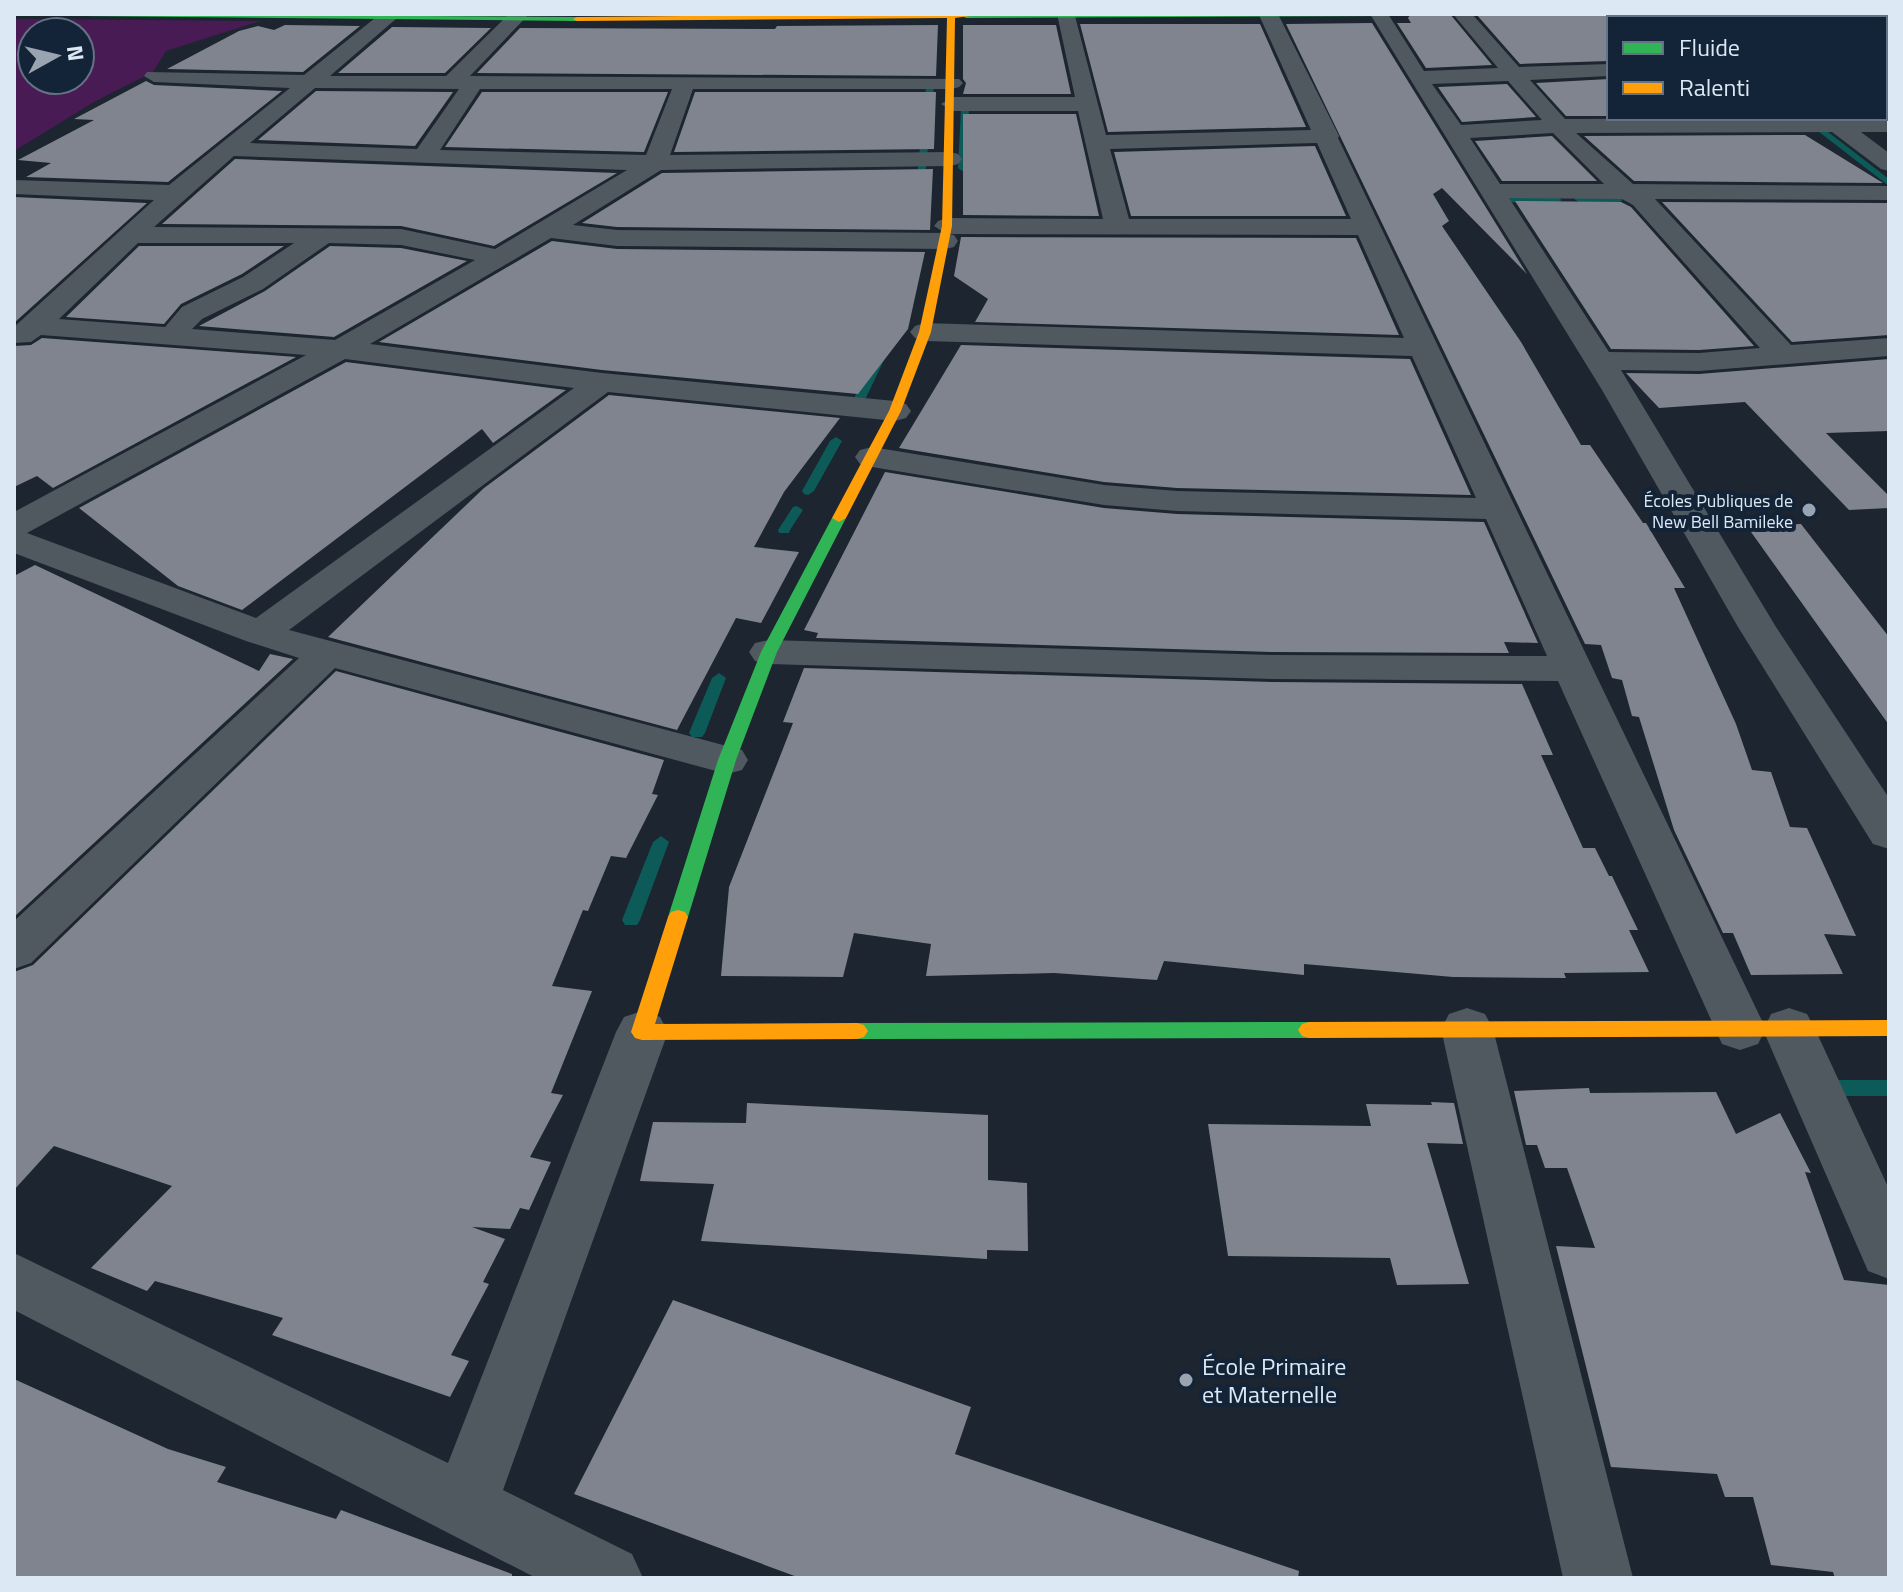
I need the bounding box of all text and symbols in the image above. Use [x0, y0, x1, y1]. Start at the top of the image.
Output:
north arrow [16, 16, 96, 96]
legend [1607, 16, 1887, 120]
text: Fluide [1679, 29, 1740, 65]
text: N [58, 43, 94, 63]
text: Ralenti [1679, 69, 1750, 105]
place label: Écoles Publiques de New Bell Bamileke [1644, 487, 1793, 535]
marker: Écoles Publiques de New Bell Bamileke [1800, 501, 1818, 519]
place label: École Primaire et Maternelle [1202, 1348, 1346, 1412]
marker: École Primaire et Maternelle [1177, 1371, 1195, 1389]

